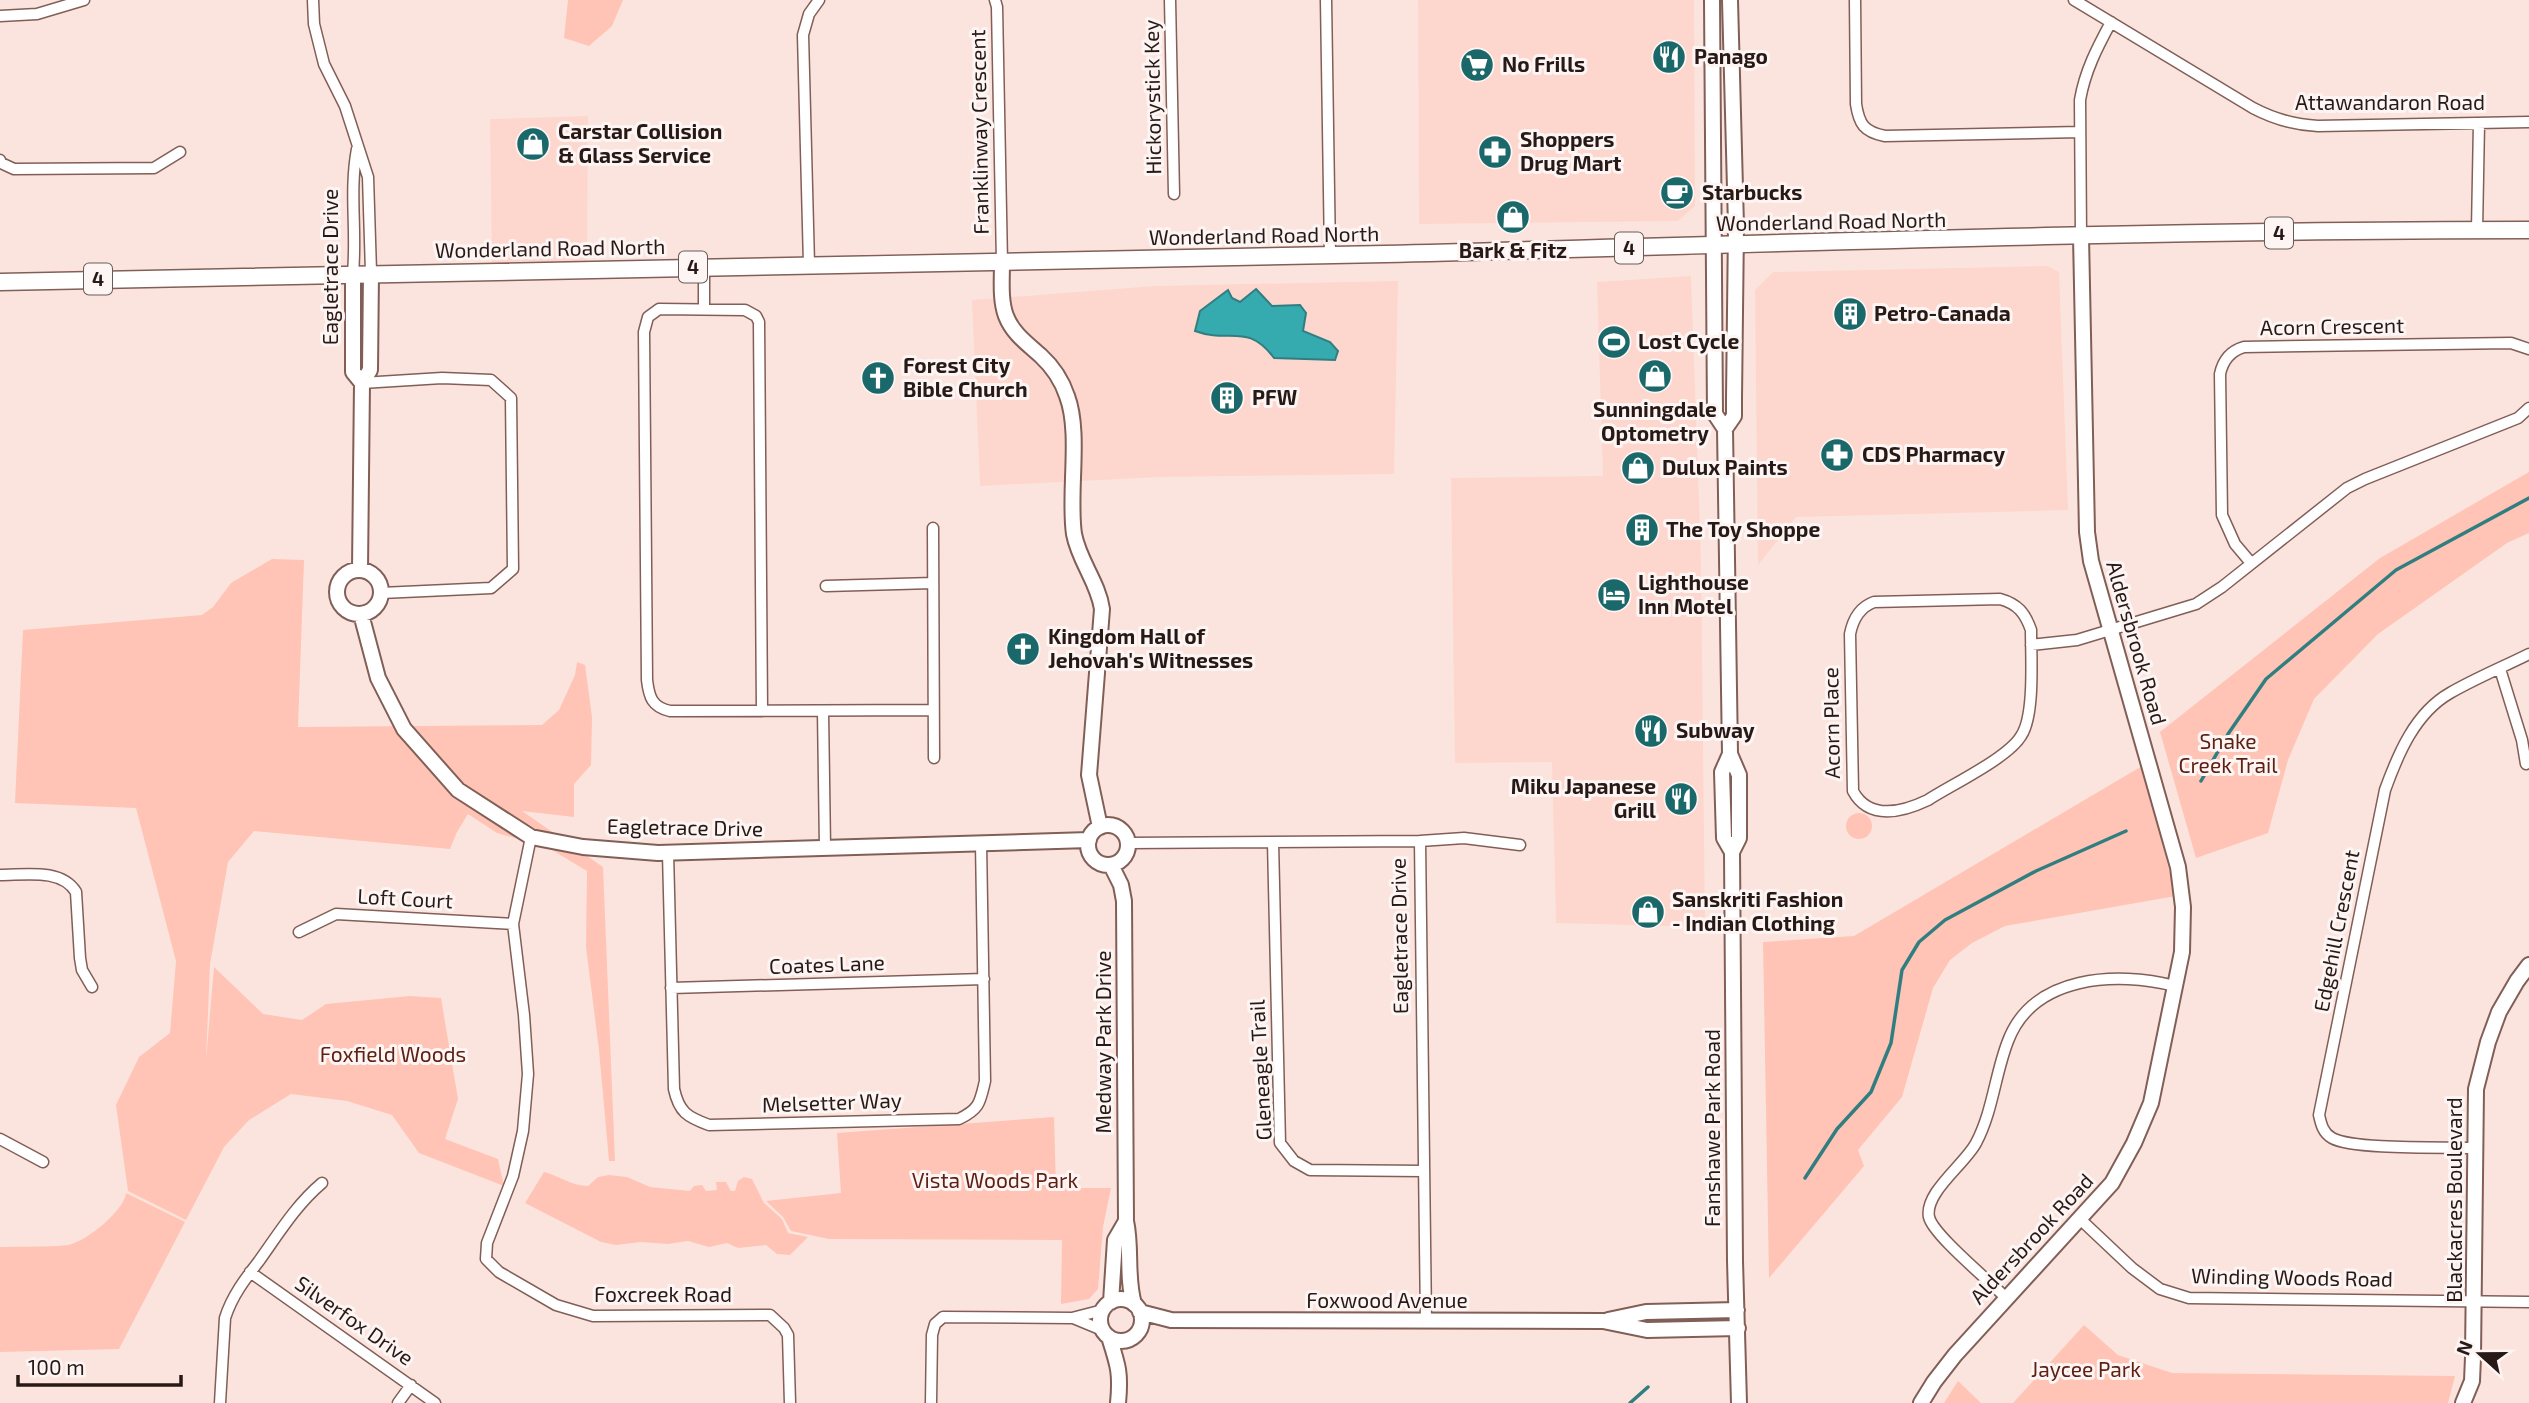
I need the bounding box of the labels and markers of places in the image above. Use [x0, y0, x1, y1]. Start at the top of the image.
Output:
restaurant icon: Panago [1650, 38, 1688, 76]
place label: Panago [1694, 43, 1768, 68]
supermarket icon: No Frills [1458, 46, 1496, 84]
place label: No Frills [1502, 51, 1585, 76]
place label: Carstar Collision & Glass Service [558, 118, 722, 167]
shop icon: Carstar Collision & Glass Service [514, 125, 552, 163]
place label: Shoppers Drug Mart [1520, 126, 1622, 175]
pharmacy icon: Shoppers Drug Mart [1476, 133, 1514, 171]
cafe icon: Starbucks [1658, 174, 1696, 212]
place label: Starbucks [1702, 179, 1802, 204]
shop icon: Bark & Fitz [1494, 198, 1532, 236]
place label: Bark & Fitz [1459, 237, 1567, 262]
building icon: Petro-Canada [1831, 295, 1869, 333]
place label: Petro-Canada [1874, 300, 2011, 325]
sports icon: Lost Cycle [1595, 323, 1633, 361]
place label: Lost Cycle [1638, 328, 1739, 354]
place label: Forest City Bible Church [903, 352, 1028, 401]
shop icon: Sunningdale Optometry [1636, 357, 1674, 395]
church icon: Forest City Bible Church [859, 359, 897, 397]
building icon: PFW [1208, 379, 1246, 417]
place label: PFW [1252, 384, 1297, 409]
place label: Sunningdale Optometry [1593, 396, 1717, 446]
pharmacy icon: CDS Pharmacy [1818, 436, 1856, 474]
place label: CDS Pharmacy [1862, 441, 2005, 467]
shop icon: Dulux Paints [1619, 449, 1657, 487]
place label: Dulux Paints [1662, 454, 1788, 479]
building icon: The Toy Shoppe [1623, 511, 1661, 549]
place label: The Toy Shoppe [1666, 516, 1820, 542]
place label: Lighthouse Inn Motel [1638, 569, 1749, 618]
hotel icon: Lighthouse Inn Motel [1595, 576, 1633, 614]
place label: Kingdom Hall of Jehovah's Witnesses [1048, 623, 1253, 672]
church icon: Kingdom Hall of Jehovah's Witnesses [1004, 630, 1042, 668]
restaurant icon: Subway [1632, 712, 1670, 750]
place label: Subway [1676, 717, 1755, 743]
place label: Miku Japanese Grill [1511, 773, 1656, 822]
restaurant icon: Miku Japanese Grill [1662, 780, 1700, 818]
place label: Sanskriti Fashion - Indian Clothing [1672, 886, 1843, 935]
shop icon: Sanskriti Fashion - Indian Clothing [1629, 893, 1667, 931]

